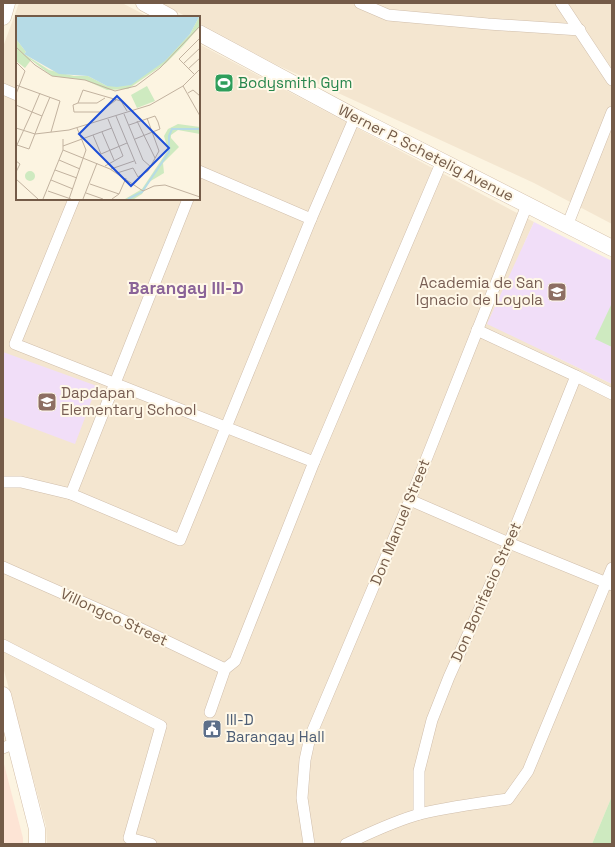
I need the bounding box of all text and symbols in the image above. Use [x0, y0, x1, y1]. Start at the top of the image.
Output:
inset map [16, 16, 200, 200]
sports icon: Bodysmith Gym [213, 72, 235, 94]
place label: Bodysmith Gym [238, 73, 352, 92]
street label: Werner P. Schetelig Avenue [335, 100, 517, 205]
place label: Academia de San Ignacio de Loyola [416, 273, 543, 309]
district label: Barangay III-D [128, 277, 244, 299]
school or university icon: Academia de San Ignacio de Loyola [546, 281, 568, 303]
place label: Dapdapan Elementary School [61, 383, 197, 419]
school or university icon: Dapdapan Elementary School [36, 391, 58, 413]
street label: Don Manuel Street [366, 456, 434, 588]
street label: Don Bonifacio Street [446, 519, 525, 665]
street label: Villongco Street [57, 583, 171, 650]
place label: III-D Barangay Hall [226, 710, 325, 746]
public building icon: III-D Barangay Hall [201, 718, 223, 740]

